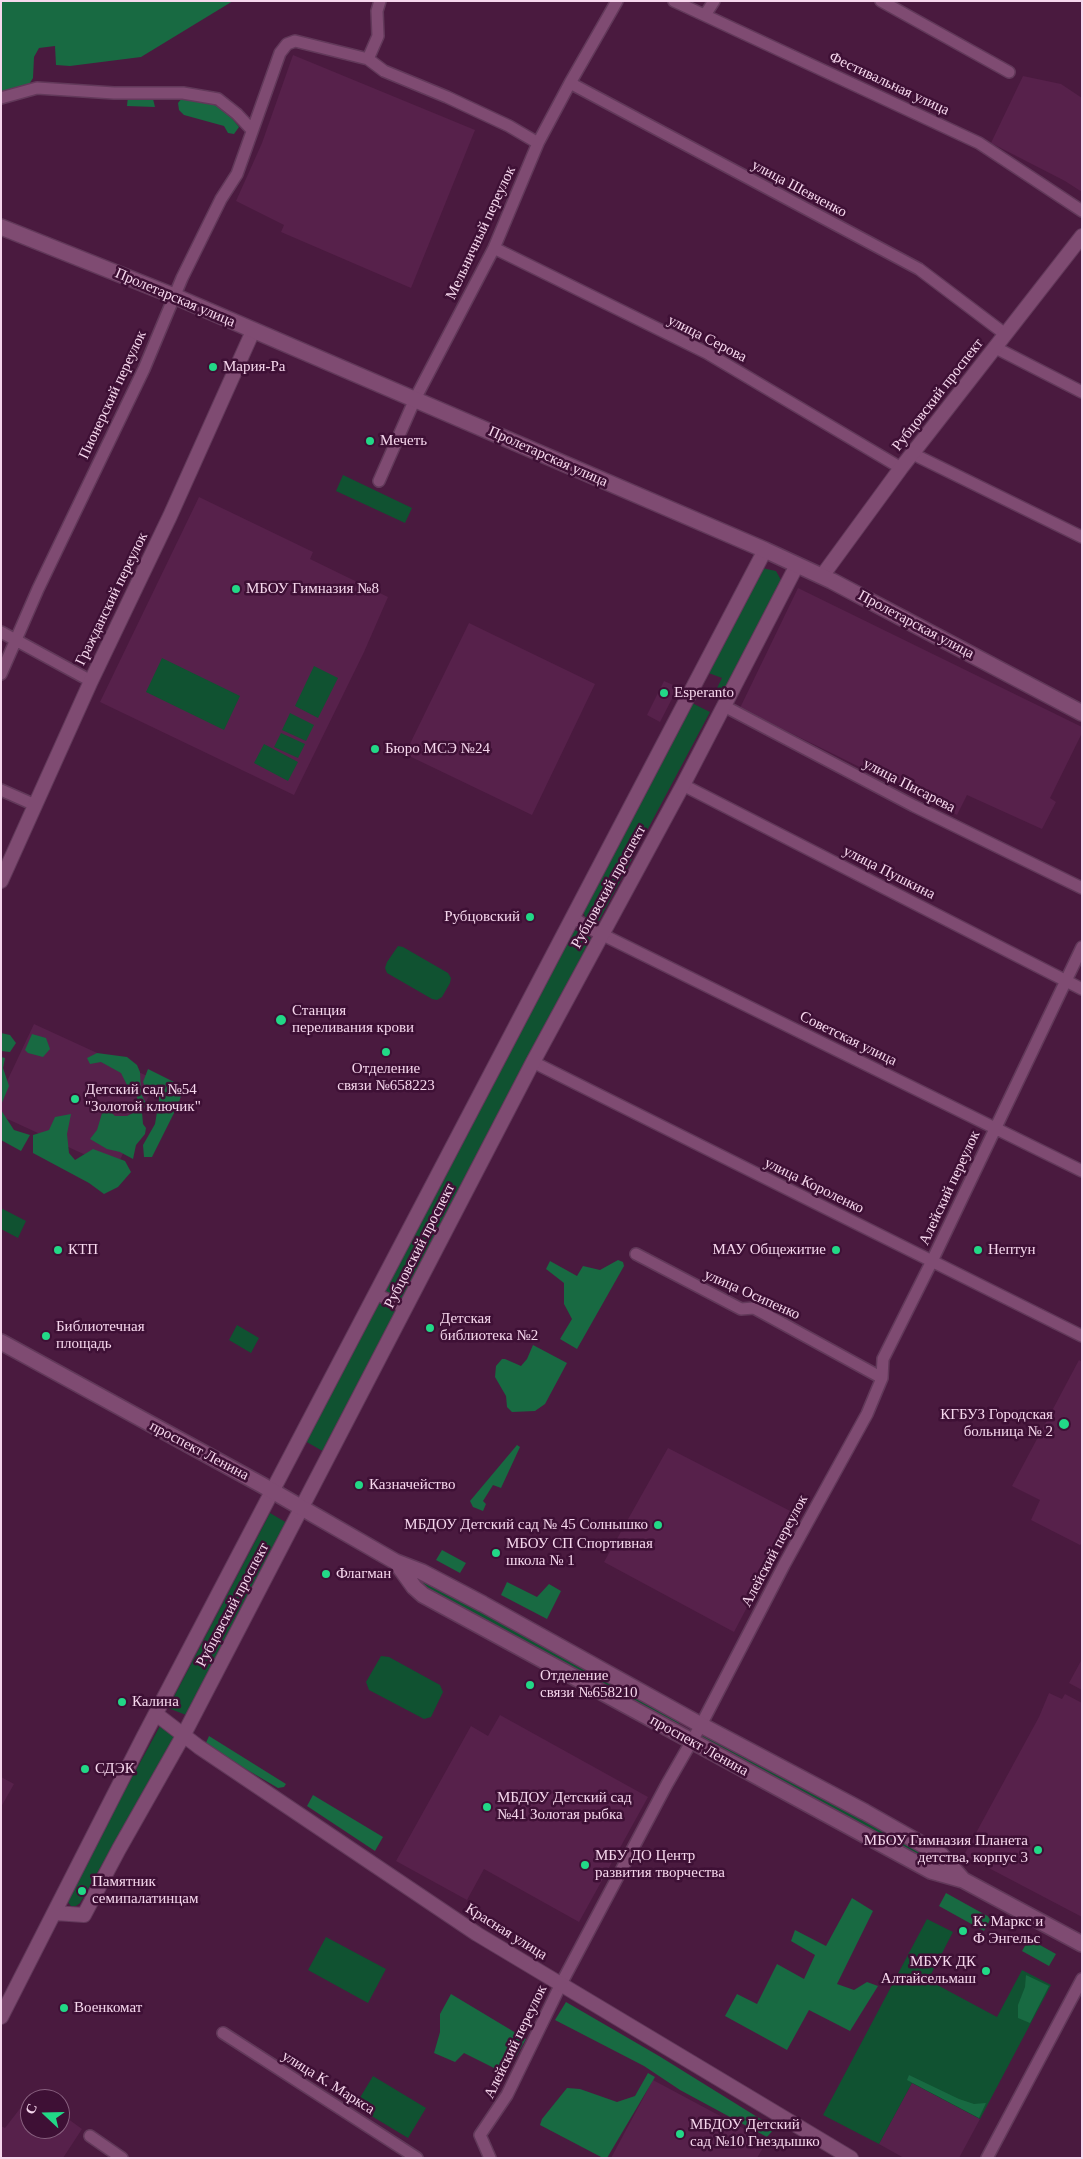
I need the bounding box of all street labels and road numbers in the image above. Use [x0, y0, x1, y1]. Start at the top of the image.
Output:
street label: Фестивальная улица [826, 48, 952, 120]
street label: улица Шевченко [748, 156, 850, 222]
street label: Мельничный переулок [442, 163, 520, 303]
street label: Пролетарская улица [112, 265, 238, 331]
street label: улица Серова [665, 311, 749, 367]
street label: Пионерский переулок [75, 328, 151, 462]
street label: Рубцовский проспект [888, 335, 988, 455]
street label: Пролетарская улица [486, 423, 610, 491]
street label: Гражданский переулок [72, 529, 152, 669]
street label: Пролетарская улица [855, 587, 977, 663]
street label: улица Писарева [860, 755, 958, 817]
street label: Рубцовский проспект [568, 822, 650, 952]
street label: улица Пушкина [840, 842, 938, 904]
street label: Советская улица [796, 1008, 900, 1070]
street label: Алейский переулок [916, 1128, 984, 1248]
street label: улица Короленко [761, 1154, 867, 1218]
street label: Рубцовский проспект [381, 1180, 459, 1312]
street label: улица Осипенко [701, 1266, 803, 1324]
street label: проспект Ленина [146, 1417, 252, 1485]
street label: Алейский переулок [738, 1492, 812, 1610]
street label: Рубцовский проспект [193, 1540, 273, 1670]
street label: проспект Ленина [647, 1712, 751, 1780]
street label: Красная улица [462, 1900, 550, 1964]
street label: Алейский переулок [481, 1982, 551, 2102]
street label: улица К. Маркса [278, 2047, 378, 2119]

